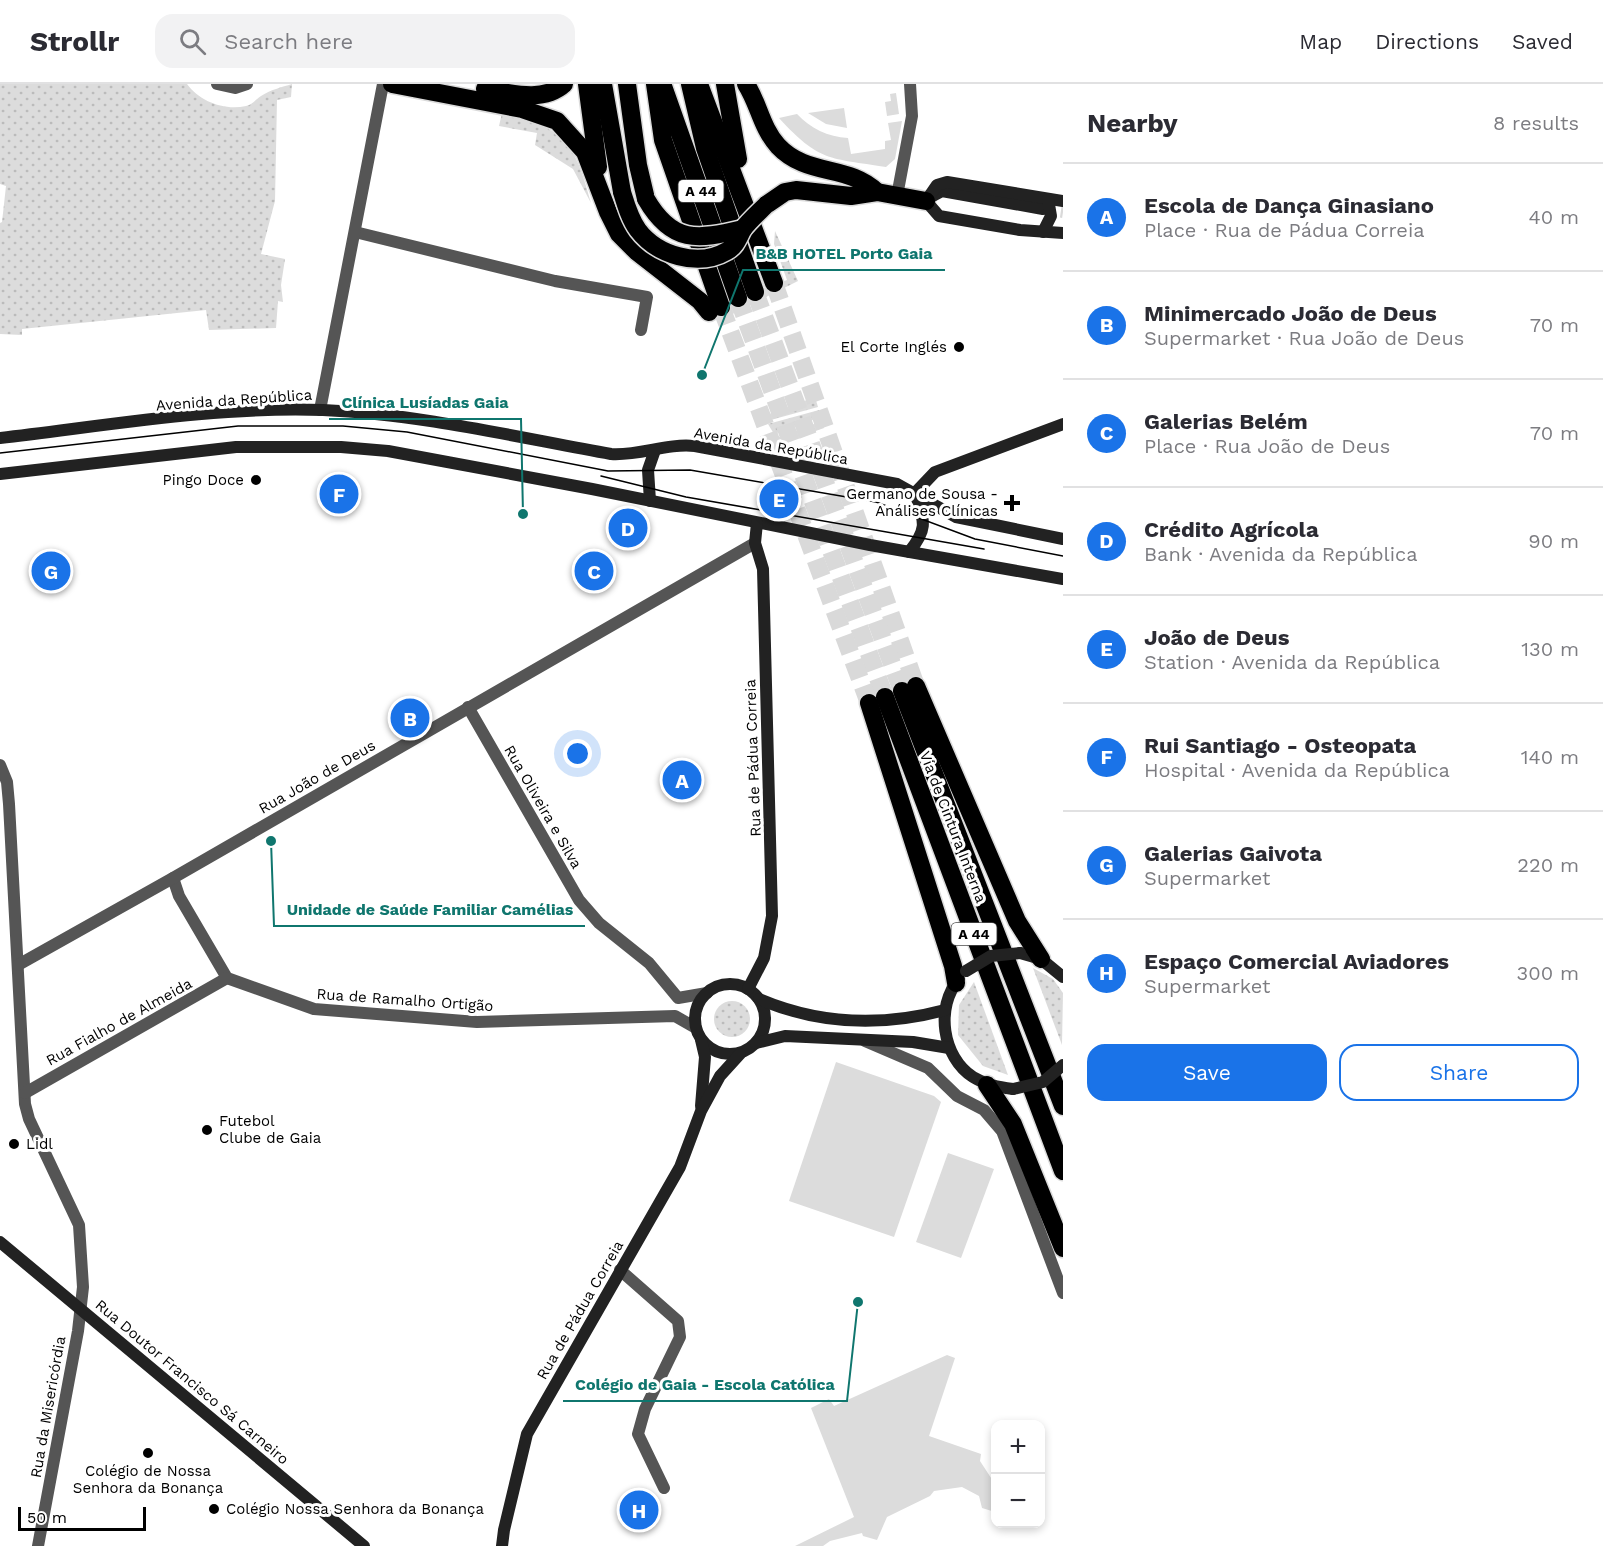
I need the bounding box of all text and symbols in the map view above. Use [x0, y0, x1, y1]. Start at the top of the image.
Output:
search box [155, 14, 575, 68]
text: Strollr [30, 25, 119, 58]
icon: search [176, 25, 209, 58]
text: Search here [224, 29, 353, 54]
text: Map [1299, 29, 1342, 54]
text: Directions [1375, 29, 1479, 54]
text: Saved [1512, 29, 1573, 54]
text: Nearby [1087, 108, 1178, 138]
text: 8 results [1493, 111, 1579, 135]
road number: A 44 [678, 180, 724, 202]
text: Escola de Dança Ginasiano [1144, 193, 1434, 218]
text: A [1100, 205, 1113, 229]
text: 40 m [1528, 205, 1579, 229]
text: Place · Rua de Pádua Correia [1144, 218, 1425, 242]
callout: B&B HOTEL Porto Gaia [743, 236, 945, 270]
text: B&B HOTEL Porto Gaia [755, 244, 933, 263]
text: Minimercado João de Deus [1144, 301, 1437, 326]
text: B [1100, 313, 1113, 337]
text: 70 m [1530, 313, 1579, 337]
text: Supermarket · Rua João de Deus [1144, 326, 1464, 350]
place label: El Corte Inglés [840, 338, 947, 356]
marker: El Corte Inglés [952, 340, 966, 354]
callout: Clínica Lusíadas Gaia [329, 385, 521, 419]
street label: Avenida da República [155, 386, 313, 414]
text: Clínica Lusíadas Gaia [341, 393, 509, 412]
text: Galerias Belém [1144, 409, 1308, 434]
text: C [1100, 421, 1113, 445]
text: 70 m [1530, 421, 1579, 445]
street label: Avenida da República [692, 424, 850, 469]
text: Place · Rua João de Deus [1144, 434, 1390, 458]
place label: Pingo Doce [163, 471, 244, 489]
pin: F [320, 472, 358, 516]
marker: Pingo Doce [249, 473, 263, 487]
pin: E [760, 476, 798, 522]
place label: Germano de Sousa - Análises Clínicas [846, 485, 998, 520]
marker: Germano de Sousa - Análises Clínicas [1003, 494, 1021, 512]
pin: D [608, 506, 648, 550]
text: Crédito Agrícola [1144, 517, 1319, 542]
text: D [1099, 529, 1114, 553]
text: 90 m [1528, 529, 1579, 553]
text: Bank · Avenida da República [1144, 542, 1418, 566]
pin: G [32, 548, 70, 594]
pin: C [574, 548, 614, 594]
text: João de Deus [1144, 625, 1289, 650]
text: E [1100, 637, 1113, 661]
text: 130 m [1521, 637, 1579, 661]
text: Station · Avenida da República [1144, 650, 1440, 674]
street label: Rua de Pádua Correia [741, 678, 765, 837]
pin: B [390, 696, 430, 740]
text: Rui Santiago - Osteopata [1144, 733, 1416, 758]
street label: Rua João de Deus [255, 736, 379, 818]
your location [563, 739, 592, 768]
street label: Rua Oliveira e Silva [500, 742, 586, 872]
text: F [1100, 745, 1113, 769]
text: 140 m [1521, 745, 1579, 769]
street label: Via de Cintura Interna [916, 749, 990, 906]
pin: A [662, 758, 702, 802]
text: Hospital · Avenida da República [1144, 758, 1450, 782]
text: Galerias Gaivota [1144, 841, 1322, 866]
text: G [1099, 853, 1114, 877]
text: 220 m [1517, 853, 1579, 877]
text: Supermarket [1144, 866, 1270, 890]
callout: Unidade de Saúde Familiar Camélias [274, 892, 585, 926]
text: Unidade de Saúde Familiar Camélias [287, 900, 574, 919]
road number: A 44 [952, 923, 996, 945]
text: Espaço Comercial Aviadores [1144, 949, 1449, 974]
text: H [1099, 961, 1114, 985]
text: 300 m [1517, 961, 1579, 985]
street label: Rua Fialho de Almeida [43, 974, 195, 1070]
text: Supermarket [1144, 974, 1270, 998]
street label: Rua de Ramalho Ortigão [316, 985, 494, 1015]
button: Save [1087, 1044, 1327, 1101]
button: Share [1339, 1044, 1579, 1101]
place label: Futebol Clube de Gaia [219, 1112, 322, 1147]
marker: Futebol Clube de Gaia [200, 1123, 214, 1137]
place label: Lidl [26, 1135, 53, 1153]
marker: Lidl [7, 1137, 21, 1151]
street label: Rua de Pádua Correia [533, 1237, 627, 1383]
street label: Rua Doutor Francisco Sá Carneiro [92, 1296, 292, 1468]
street label: Rua da Misericórdia [27, 1334, 69, 1479]
callout: Colégio de Gaia - Escola Católica [563, 1367, 847, 1401]
text: Colégio de Gaia - Escola Católica [575, 1375, 836, 1394]
map controls [991, 1420, 1045, 1528]
button: + [991, 1420, 1045, 1474]
marker: Colégio de Nossa Senhora da Bonança [141, 1446, 155, 1460]
place label: Colégio de Nossa Senhora da Bonança [73, 1462, 224, 1497]
button: − [991, 1474, 1045, 1528]
pin: H [620, 1488, 658, 1532]
place label: Colégio Nossa Senhora da Bonança [226, 1500, 485, 1518]
marker: Colégio Nossa Senhora da Bonança [207, 1502, 221, 1516]
scale bar [18, 1504, 146, 1532]
text: 50 m [27, 1508, 67, 1527]

